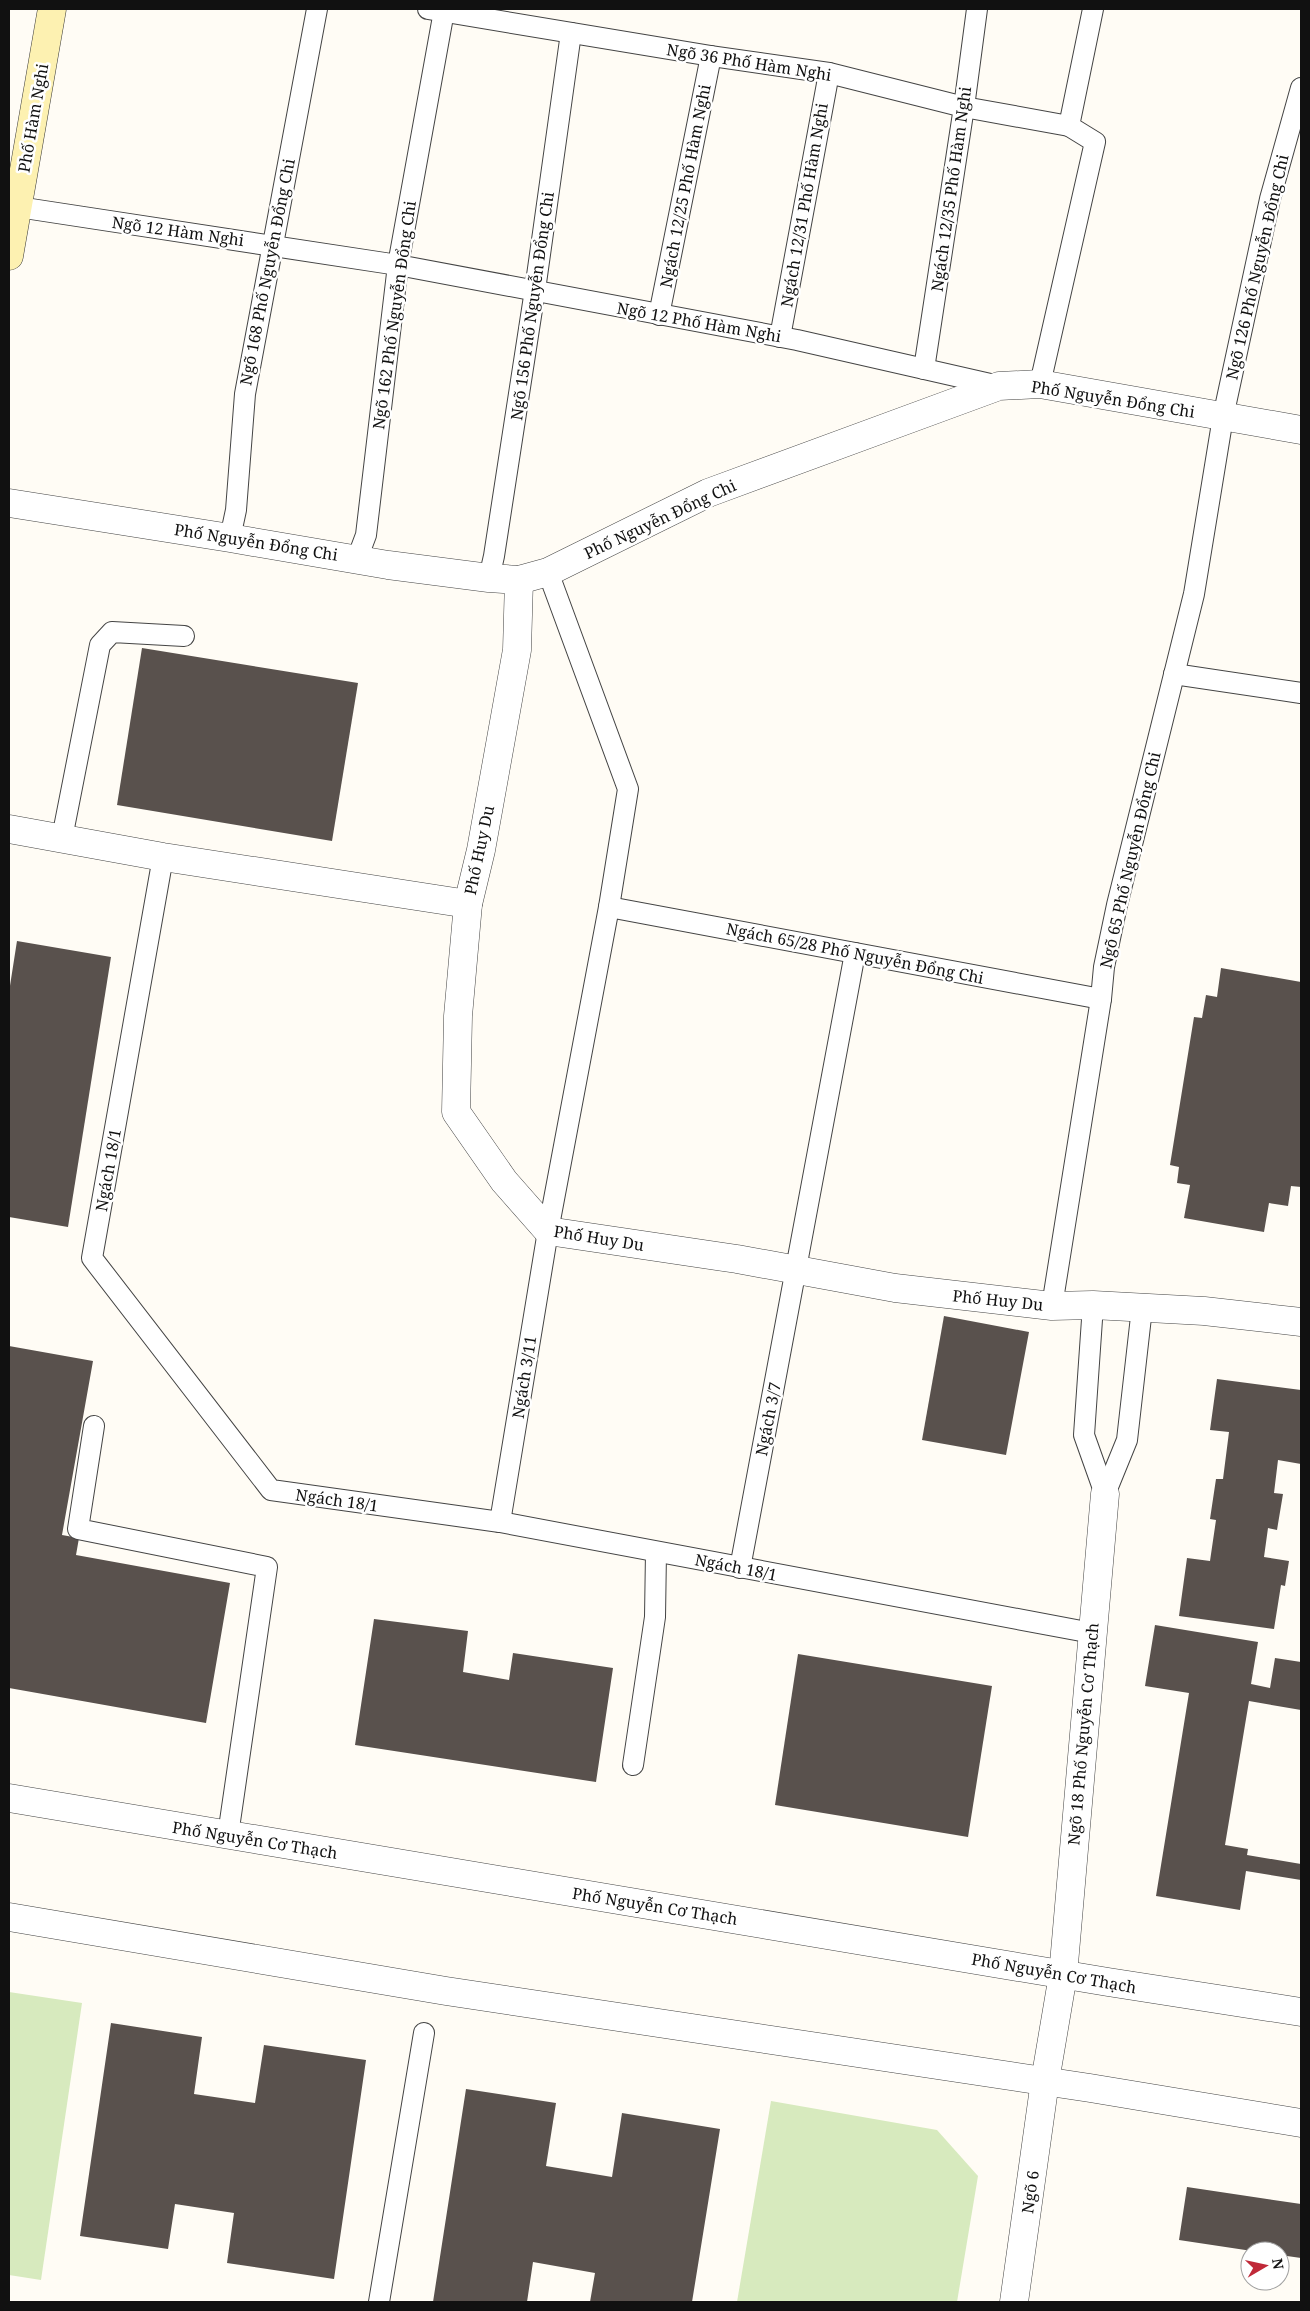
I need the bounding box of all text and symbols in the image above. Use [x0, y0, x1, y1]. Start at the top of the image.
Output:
street label: Ngõ 36 Phố Hàm Nghi [665, 38, 833, 86]
street label: Phố Hàm Nghi [13, 62, 53, 174]
street label: Ngách 12/25 Phố Hàm Nghi [654, 82, 716, 290]
street label: Ngách 12/35 Phố Hàm Nghi [926, 85, 976, 293]
street label: Ngách 12/31 Phố Hàm Nghi [775, 101, 833, 309]
street label: Ngõ 126 Phố Nguyễn Đổng Chi [1220, 152, 1294, 382]
street label: Ngõ 168 Phố Nguyễn Đổng Chi [234, 157, 300, 387]
street label: Ngõ 156 Phố Nguyễn Đổng Chi [505, 190, 559, 422]
street label: Ngõ 162 Phố Nguyễn Đổng Chi [367, 199, 421, 431]
street label: Ngõ 12 Hàm Nghi [110, 211, 246, 251]
street label: Ngõ 12 Phố Hàm Nghi [615, 297, 783, 347]
street label: Phố Nguyễn Đổng Chi [1030, 375, 1196, 423]
street label: Phố Nguyễn Đổng Chi [580, 474, 740, 564]
street label: Phố Nguyễn Đổng Chi [173, 518, 339, 566]
street label: Ngõ 65 Phố Nguyễn Đổng Chi [1094, 750, 1166, 970]
street label: Phố Huy Du [459, 803, 499, 897]
street label: Ngách 65/28 Phố Nguyễn Đổng Chi [724, 917, 986, 989]
street label: Ngách 18/1 [90, 1127, 126, 1213]
street label: Phố Huy Du [552, 1220, 646, 1256]
street label: Phố Huy Du [952, 1284, 1044, 1316]
street label: Ngách 3/11 [507, 1334, 541, 1420]
street label: Ngách 3/7 [750, 1380, 786, 1458]
street label: Ngách 18/1 [294, 1483, 380, 1517]
street label: Ngách 18/1 [693, 1548, 779, 1586]
street label: Ngõ 18 Phố Nguyễn Cơ Thạch [1062, 1622, 1104, 1846]
street label: Phố Nguyễn Cơ Thạch [171, 1816, 339, 1864]
street label: Phố Nguyễn Cơ Thạch [571, 1882, 739, 1930]
street label: Phố Nguyễn Cơ Thạch [970, 1948, 1138, 1998]
street label: Ngõ 6 [1016, 2169, 1044, 2215]
north arrow [1240, 2241, 1290, 2291]
text: N [1268, 2257, 1289, 2271]

